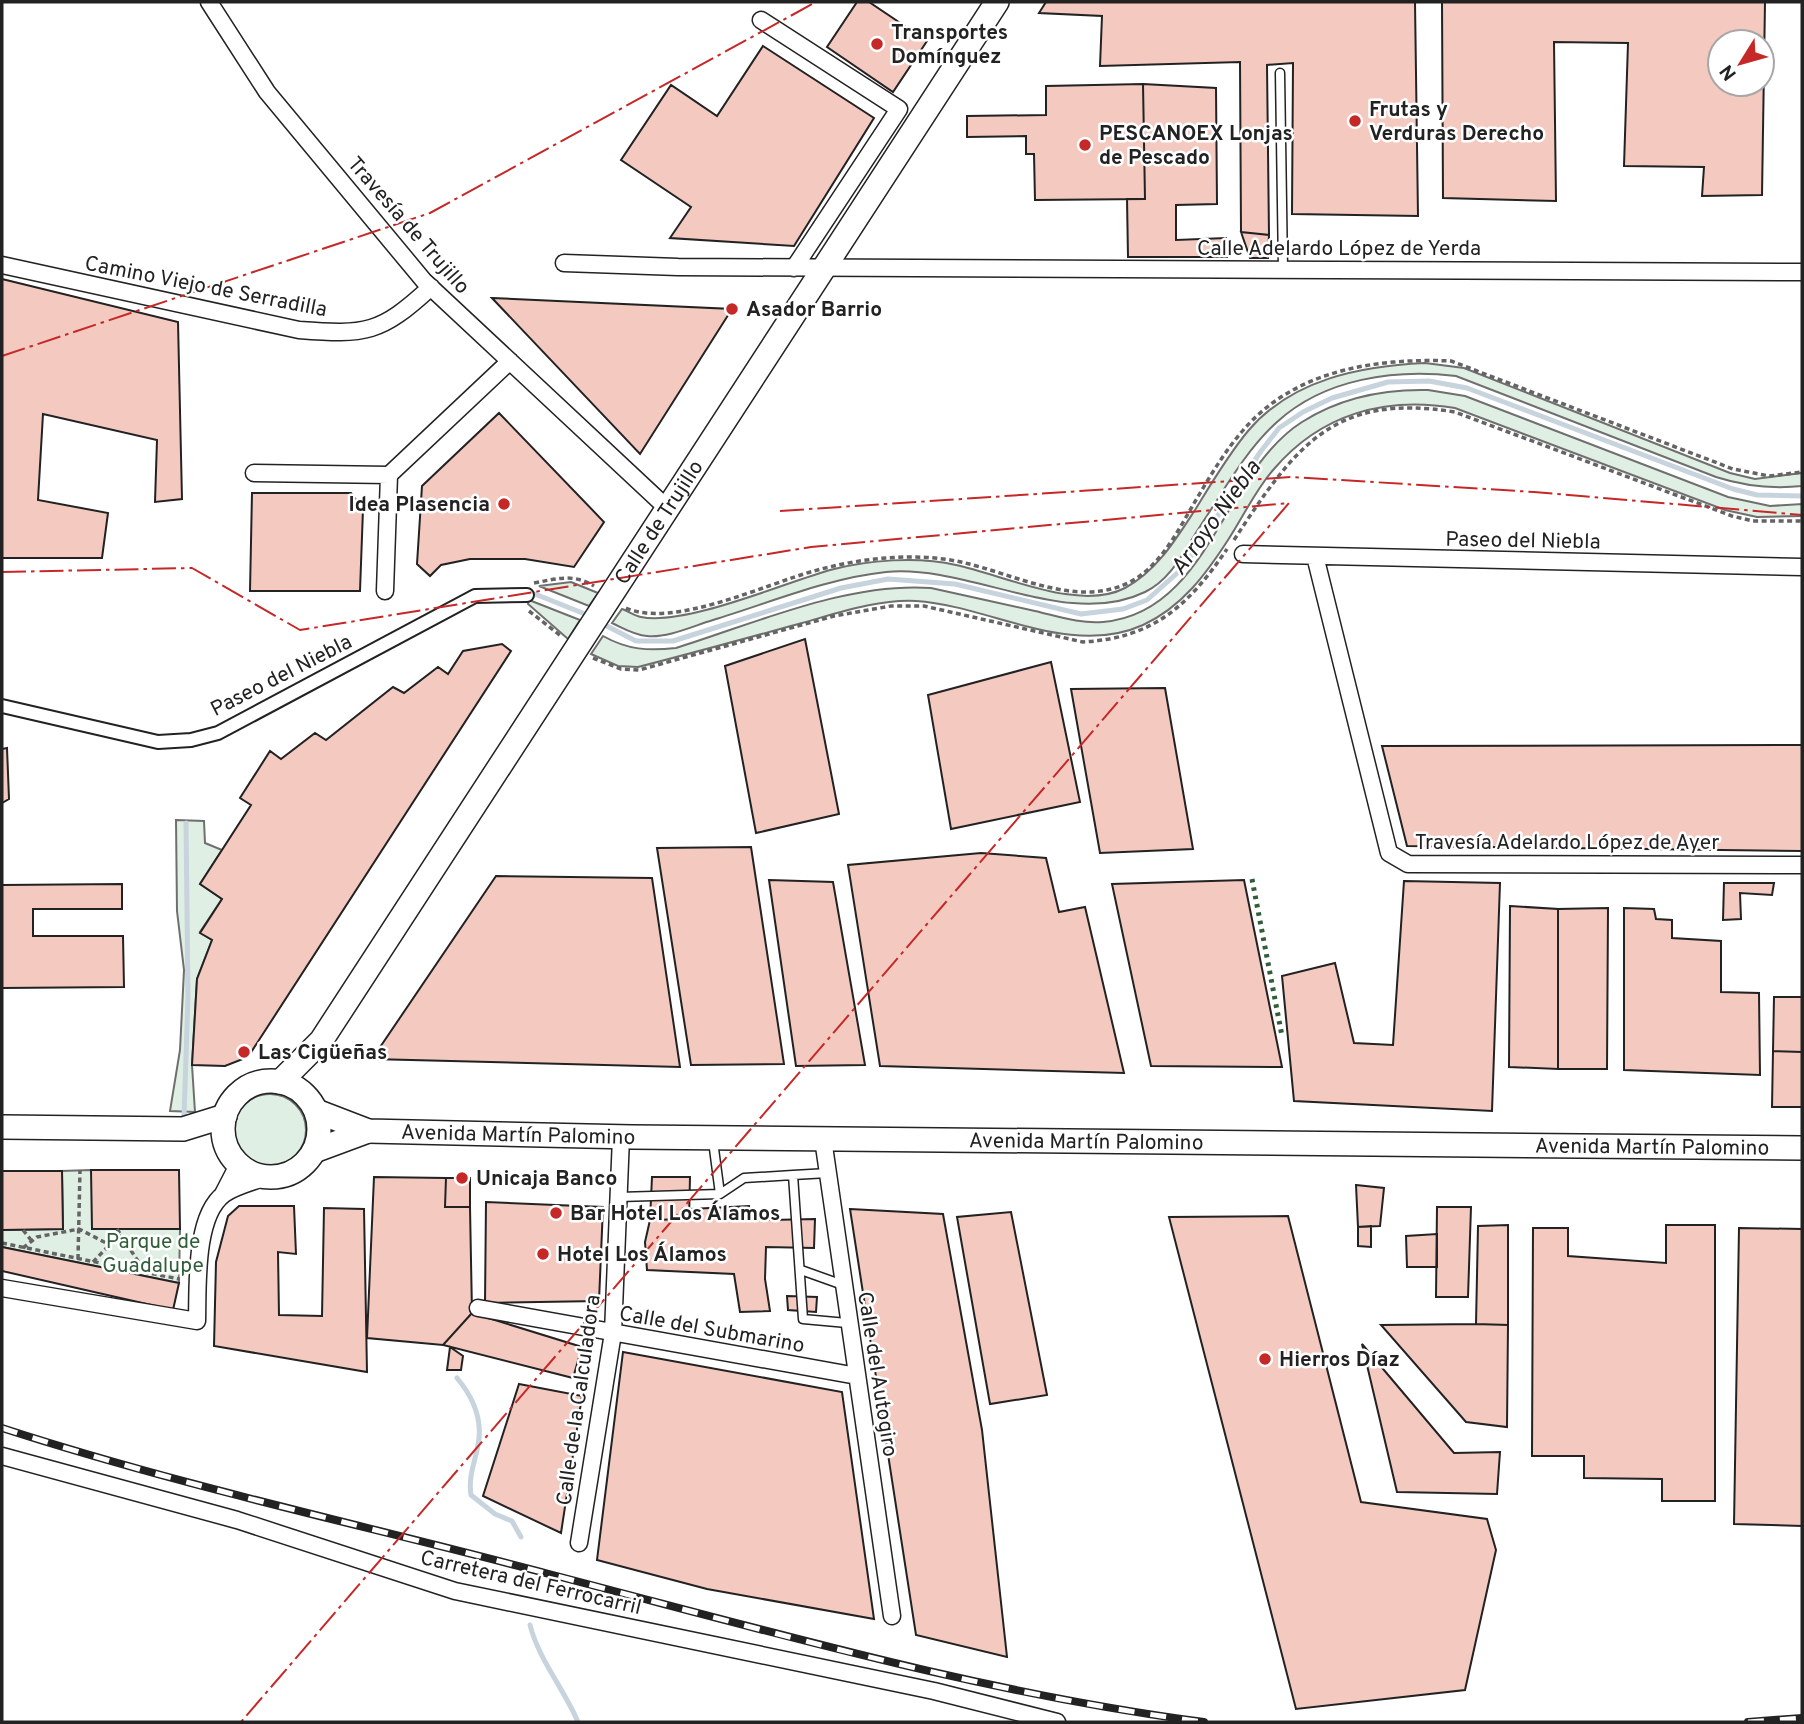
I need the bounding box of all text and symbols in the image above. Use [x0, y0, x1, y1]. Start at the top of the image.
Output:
place label: Transportes Domínguez [891, 20, 1008, 71]
north arrow [1706, 28, 1776, 98]
marker: Transportes Domínguez [869, 36, 885, 52]
text: N [1715, 59, 1743, 85]
place label: Frutas y Verduras Derecho [1369, 97, 1544, 148]
marker: Frutas y Verduras Derecho [1347, 113, 1363, 129]
place label: PESCANOEX Lonjas de Pescado [1099, 121, 1293, 172]
marker: PESCANOEX Lonjas de Pescado [1077, 137, 1093, 153]
street label: Travesía de Trujillo [341, 152, 475, 300]
street label: Calle Adelardo López de Yerda [1197, 236, 1481, 263]
street label: Camino Viejo de Serradilla [82, 251, 329, 324]
place label: Asador Barrio [746, 297, 882, 324]
marker: Asador Barrio [724, 301, 740, 317]
street label: Calle de Trujillo [609, 455, 710, 590]
water label: Arroyo Niebla [1165, 455, 1269, 582]
place label: Idea Plasencia [348, 492, 490, 519]
marker: Idea Plasencia [496, 496, 512, 512]
street label: Paseo del Niebla [1445, 527, 1601, 556]
street label: Paseo del Niebla [206, 629, 357, 724]
street label: Travesía Adelardo López de Ayer [1415, 830, 1719, 857]
place label: Las Cigüeñas [258, 1040, 387, 1067]
marker: Las Cigüeñas [236, 1044, 252, 1060]
street label: Avenida Martín Palomino [401, 1120, 636, 1152]
street label: Avenida Martín Palomino [969, 1128, 1204, 1157]
street label: Avenida Martín Palomino [1535, 1133, 1770, 1163]
place label: Unicaja Banco [476, 1166, 617, 1193]
marker: Unicaja Banco [454, 1170, 470, 1186]
place label: Bar Hotel Los Álamos [570, 1200, 780, 1228]
marker: Bar Hotel Los Álamos [548, 1205, 564, 1221]
park label: Parque de Guadalupe [102, 1229, 204, 1280]
place label: Hotel Los Álamos [557, 1241, 727, 1269]
marker: Hotel Los Álamos [535, 1246, 551, 1262]
street label: Calle del Autogiro [850, 1290, 903, 1459]
street label: Calle de la Calculadora [551, 1293, 608, 1507]
street label: Calle del Submarino [617, 1301, 807, 1360]
place label: Hierros Díaz [1279, 1347, 1400, 1374]
marker: Hierros Díaz [1257, 1351, 1273, 1367]
street label: Carretera del Ferrocarril [417, 1545, 644, 1622]

